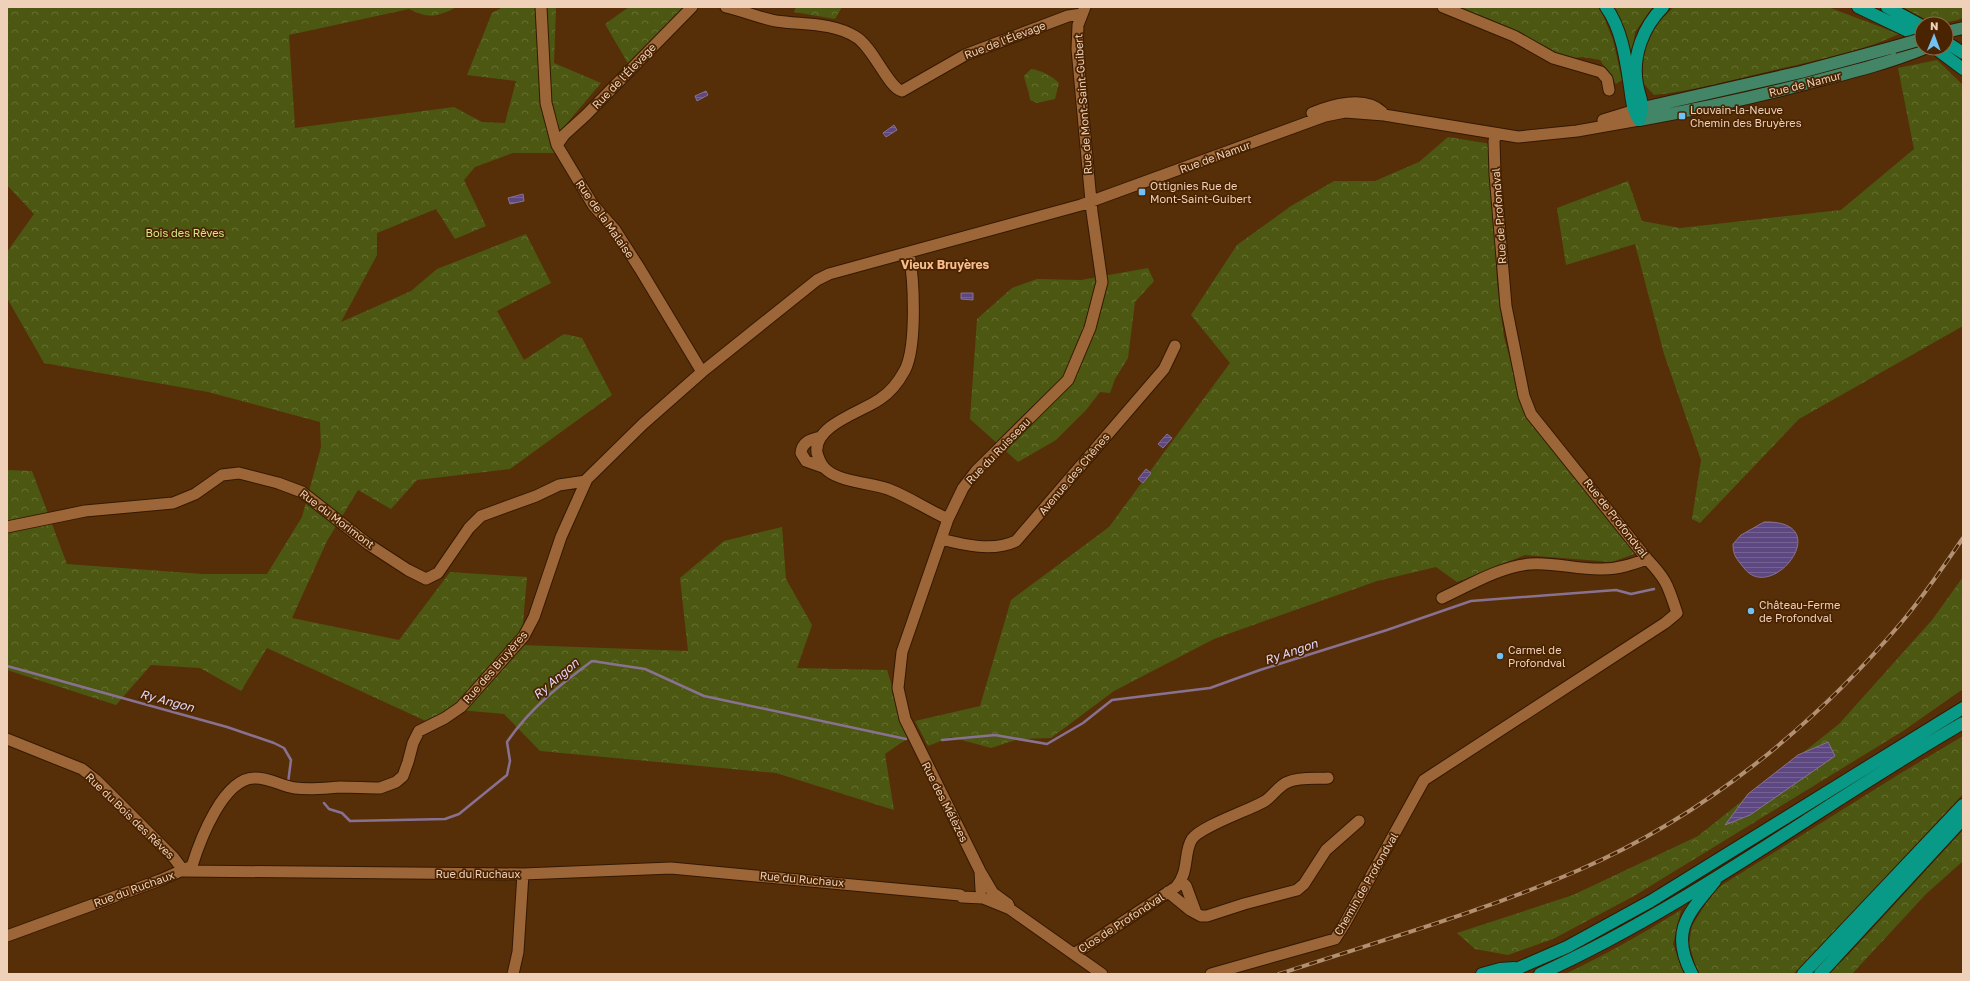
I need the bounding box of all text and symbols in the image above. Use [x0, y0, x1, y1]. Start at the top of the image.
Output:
north arrow [1914, 16, 1954, 56]
street label: Rue de l'Élevage [962, 18, 1047, 61]
text: N [1930, 19, 1938, 32]
street label: Rue de Mont-Saint-Guibert [1071, 33, 1094, 175]
street label: Rue de l'Élevage [589, 40, 658, 111]
street label: Rue de Namur [1767, 68, 1843, 99]
place label: Louvain-la-Neuve Chemin des Bruyères [1690, 103, 1802, 129]
marker: Louvain-la-Neuve Chemin des Bruyères [1677, 111, 1687, 121]
street label: Rue de Namur [1178, 137, 1253, 175]
street label: Rue de Profondval [1489, 167, 1508, 265]
street label: Rue de la Malaise [574, 177, 637, 260]
place label: Ottignies Rue de Mont-Saint-Guibert [1150, 179, 1252, 205]
marker: Ottignies Rue de Mont-Saint-Guibert [1137, 187, 1147, 197]
park label: Bois des Rêves [146, 226, 225, 239]
district label: Vieux Bruyères [901, 257, 990, 272]
street label: Rue du Ruisseau [963, 415, 1033, 486]
street label: Avenue des Chênes [1036, 430, 1112, 517]
street label: Rue de Profondval [1582, 476, 1651, 560]
street label: Rue du Morimont [297, 486, 377, 551]
place label: Château-Ferme de Profondval [1759, 598, 1840, 624]
marker: Château-Ferme de Profondval [1746, 606, 1756, 616]
street label: Rue des Bruyères [460, 628, 530, 706]
water label: Ry Angon [1262, 635, 1320, 668]
place label: Carmel de Profondval [1508, 643, 1566, 669]
marker: Carmel de Profondval [1495, 651, 1505, 661]
water label: Ry Angon [530, 655, 582, 702]
water label: Ry Angon [138, 686, 196, 715]
street label: Rue des Mélèzes [920, 760, 971, 844]
street label: Rue du Bois des Rêves [83, 770, 177, 861]
street label: Chemin de Profondval [1331, 830, 1400, 937]
street label: Rue du Ruchaux [436, 867, 520, 880]
street label: Rue du Ruchaux [92, 868, 176, 909]
street label: Rue du Ruchaux [759, 868, 845, 889]
street label: Clos de Profondval [1075, 890, 1166, 955]

